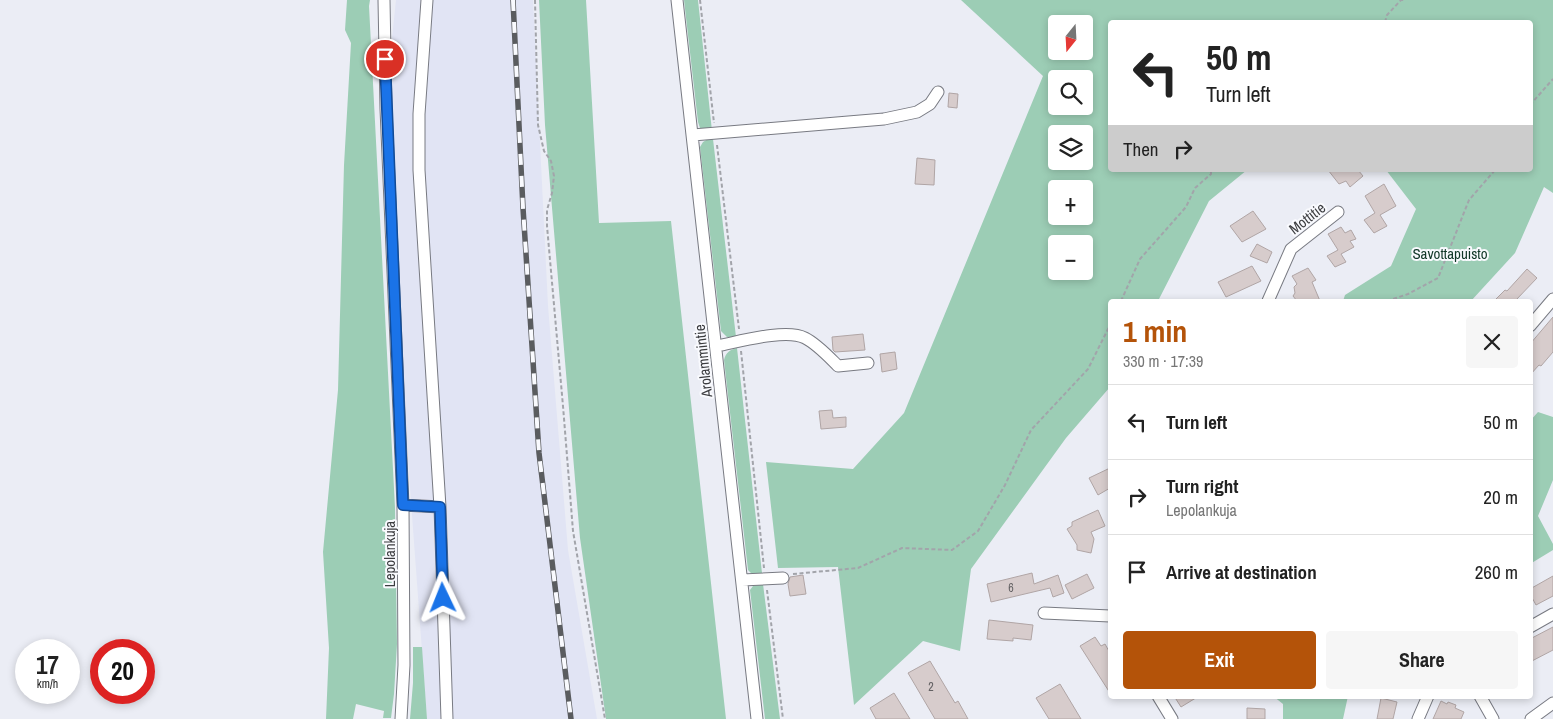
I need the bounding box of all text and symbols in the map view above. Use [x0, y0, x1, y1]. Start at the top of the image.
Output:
north arrow [1048, 15, 1092, 60]
map controls [1048, 15, 1093, 280]
text: 50 m [1206, 34, 1271, 81]
pin [364, 38, 406, 80]
icon: left [1123, 40, 1188, 105]
icon: arrive [371, 45, 399, 73]
button: search [1048, 70, 1093, 115]
text: Turn left [1206, 79, 1271, 109]
button: layers [1048, 125, 1093, 170]
icon: right [1169, 135, 1197, 163]
text: Then [1123, 136, 1159, 162]
button: + [1048, 180, 1093, 225]
street label: Mottitie [1284, 197, 1330, 239]
button: − [1048, 235, 1093, 280]
park label: Savottapuisto [1412, 243, 1488, 264]
text: 1 min [1123, 311, 1187, 351]
button: close [1466, 316, 1518, 368]
street label: Arolammintie [689, 323, 717, 399]
text: 330 m · 17:39 [1123, 350, 1203, 372]
icon: left [1123, 408, 1151, 436]
text: Turn left [1166, 409, 1227, 435]
text: 50 m [1483, 409, 1518, 435]
text: Turn right [1166, 473, 1238, 499]
icon: right [1123, 483, 1151, 511]
text: 20 m [1483, 484, 1518, 510]
text: Lepolankuja [1166, 499, 1237, 521]
street label: Lepolankuja [379, 521, 400, 587]
icon: arrive [1123, 558, 1151, 586]
text: Arrive at destination [1166, 559, 1317, 585]
text: 260 m [1475, 559, 1518, 585]
position arrow [416, 571, 468, 623]
house number: 6 [1008, 580, 1014, 596]
button: Exit [1123, 631, 1316, 689]
button: Share [1326, 631, 1518, 689]
speed limit sign: 20 [90, 639, 155, 704]
text: 17 [36, 648, 59, 682]
text: km/h [37, 676, 58, 692]
house number: 2 [928, 679, 934, 695]

